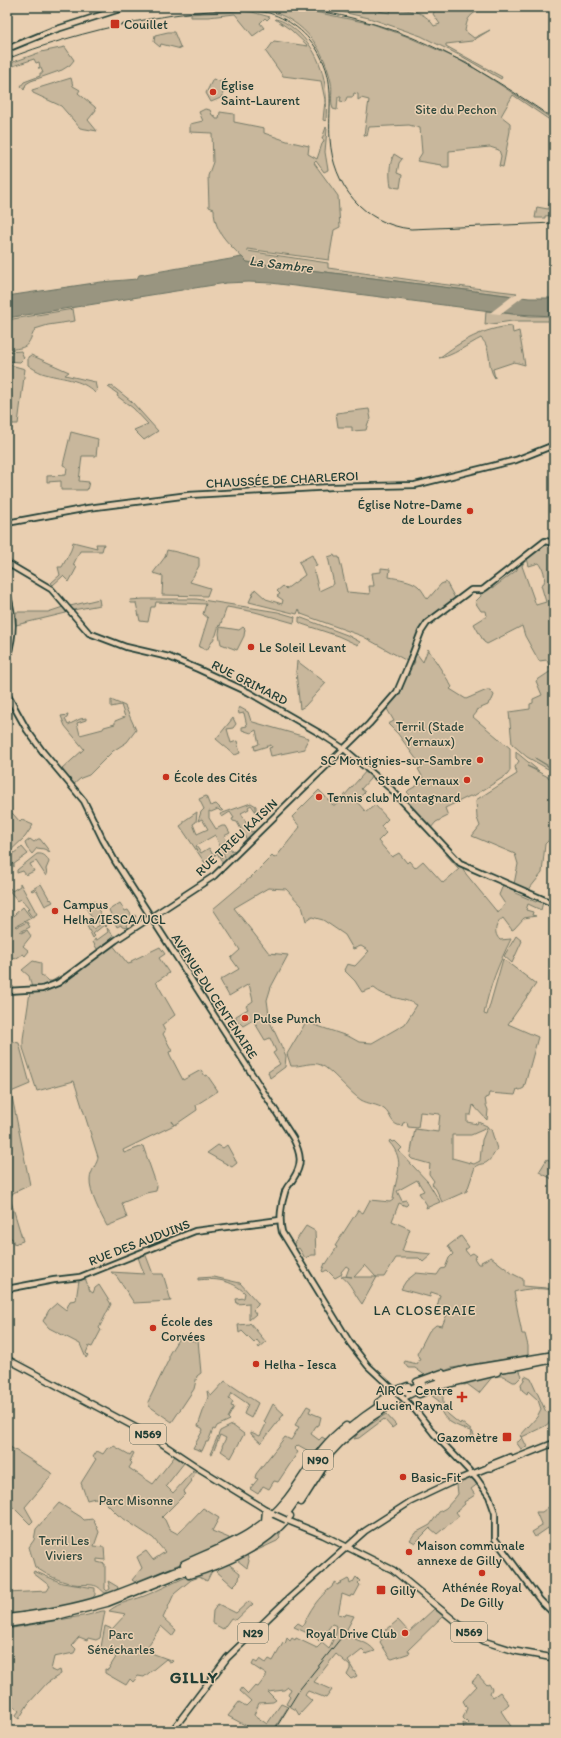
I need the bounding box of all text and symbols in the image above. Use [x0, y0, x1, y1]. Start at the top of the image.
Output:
place label: Couillet [124, 17, 168, 32]
marker: Couillet [109, 18, 121, 30]
place label: Église Saint-Laurent [221, 78, 300, 108]
marker: Église Saint-Laurent [208, 87, 218, 97]
park label: Site du Pechon [415, 102, 497, 117]
water label: La Sambre [248, 252, 315, 277]
street label: CHAUSSÉE DE CHARLEROI [205, 468, 359, 491]
place label: Église Notre-Dame de Lourdes [358, 497, 462, 527]
marker: Église Notre-Dame de Lourdes [465, 506, 475, 516]
place label: Le Soleil Levant [259, 640, 346, 655]
marker: Le Soleil Levant [246, 642, 256, 652]
street label: RUE GRIMARD [209, 657, 291, 708]
park label: Terril (Stade Yernaux) [396, 719, 464, 749]
place label: SC Montignies-sur-Sambre [321, 753, 472, 768]
marker: SC Montignies-sur-Sambre [475, 755, 485, 765]
place label: École des Cités [174, 770, 258, 785]
marker: École des Cités [161, 772, 171, 782]
place label: Stade Yernaux [378, 773, 459, 788]
marker: Stade Yernaux [462, 775, 472, 785]
place label: Tennis club Montagnard [327, 790, 461, 805]
marker: Tennis club Montagnard [314, 792, 324, 802]
street label: RUE TRIEU KAISIN [192, 796, 280, 879]
place label: Campus Helha/IESCA/UCL [63, 897, 166, 927]
marker: Campus Helha/IESCA/UCL [50, 906, 60, 916]
street label: AVENUE DU CENTENAIRE [168, 931, 261, 1062]
place label: Pulse Punch [253, 1011, 321, 1026]
marker: Pulse Punch [240, 1013, 250, 1023]
street label: RUE DES AUDUINS [86, 1216, 192, 1269]
district label: LA CLOSERAIE [373, 1302, 477, 1319]
place label: École des Corvées [161, 1314, 213, 1344]
marker: École des Corvées [148, 1323, 158, 1333]
place label: Helha - Iesca [264, 1357, 337, 1372]
marker: Helha - Iesca [251, 1359, 261, 1369]
place label: AIRC - Centre Lucien Raynal [376, 1383, 453, 1413]
marker: AIRC - Centre Lucien Raynal [456, 1391, 468, 1403]
road number: N569 [130, 1424, 166, 1444]
place label: Gazomètre [437, 1430, 498, 1445]
marker: Gazomètre [501, 1431, 513, 1443]
road number: N90 [303, 1450, 333, 1470]
place label: Basic-Fit [411, 1470, 461, 1485]
marker: Basic-Fit [398, 1472, 408, 1482]
park label: Parc Misonne [99, 1493, 173, 1508]
park label: Terril Les Viviers [39, 1533, 90, 1563]
place label: Maison communale annexe de Gilly [417, 1538, 525, 1568]
marker: Maison communale annexe de Gilly [404, 1547, 414, 1557]
marker: Athénée Royal De Gilly [477, 1568, 487, 1578]
place label: Athénée Royal De Gilly [442, 1580, 522, 1610]
place label: Gilly [390, 1583, 416, 1598]
marker: Gilly [375, 1584, 387, 1596]
road number: N569 [451, 1622, 487, 1642]
road number: N29 [238, 1623, 268, 1643]
place label: Royal Drive Club [306, 1626, 397, 1641]
park label: Parc Sénécharles [87, 1627, 155, 1657]
marker: Royal Drive Club [400, 1628, 410, 1638]
district label: GILLY [170, 1667, 218, 1687]

